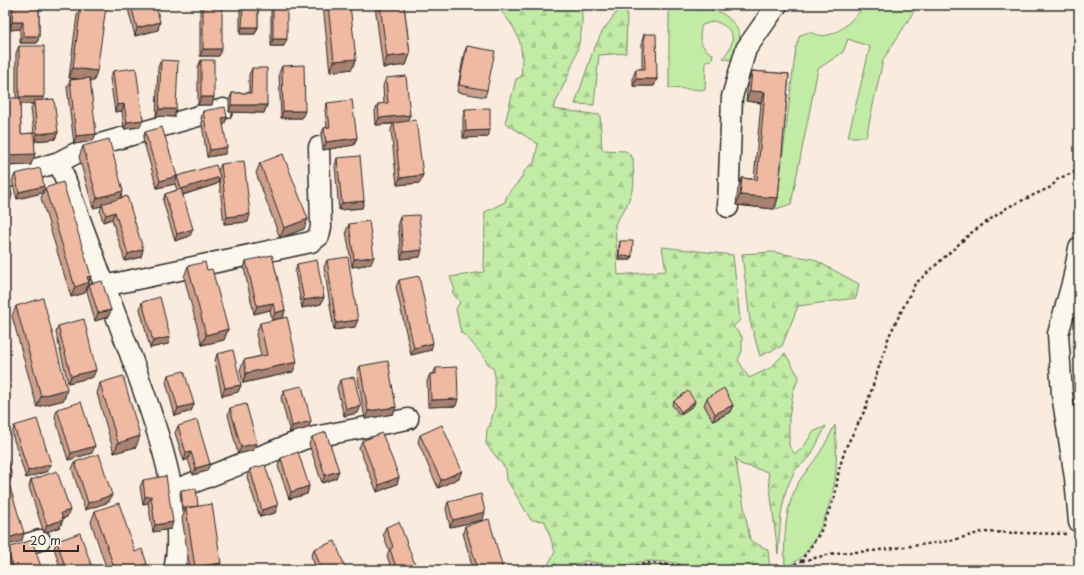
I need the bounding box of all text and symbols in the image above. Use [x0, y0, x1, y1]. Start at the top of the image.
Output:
scale bar [24, 527, 78, 553]
text: 20 m [30, 531, 61, 549]

